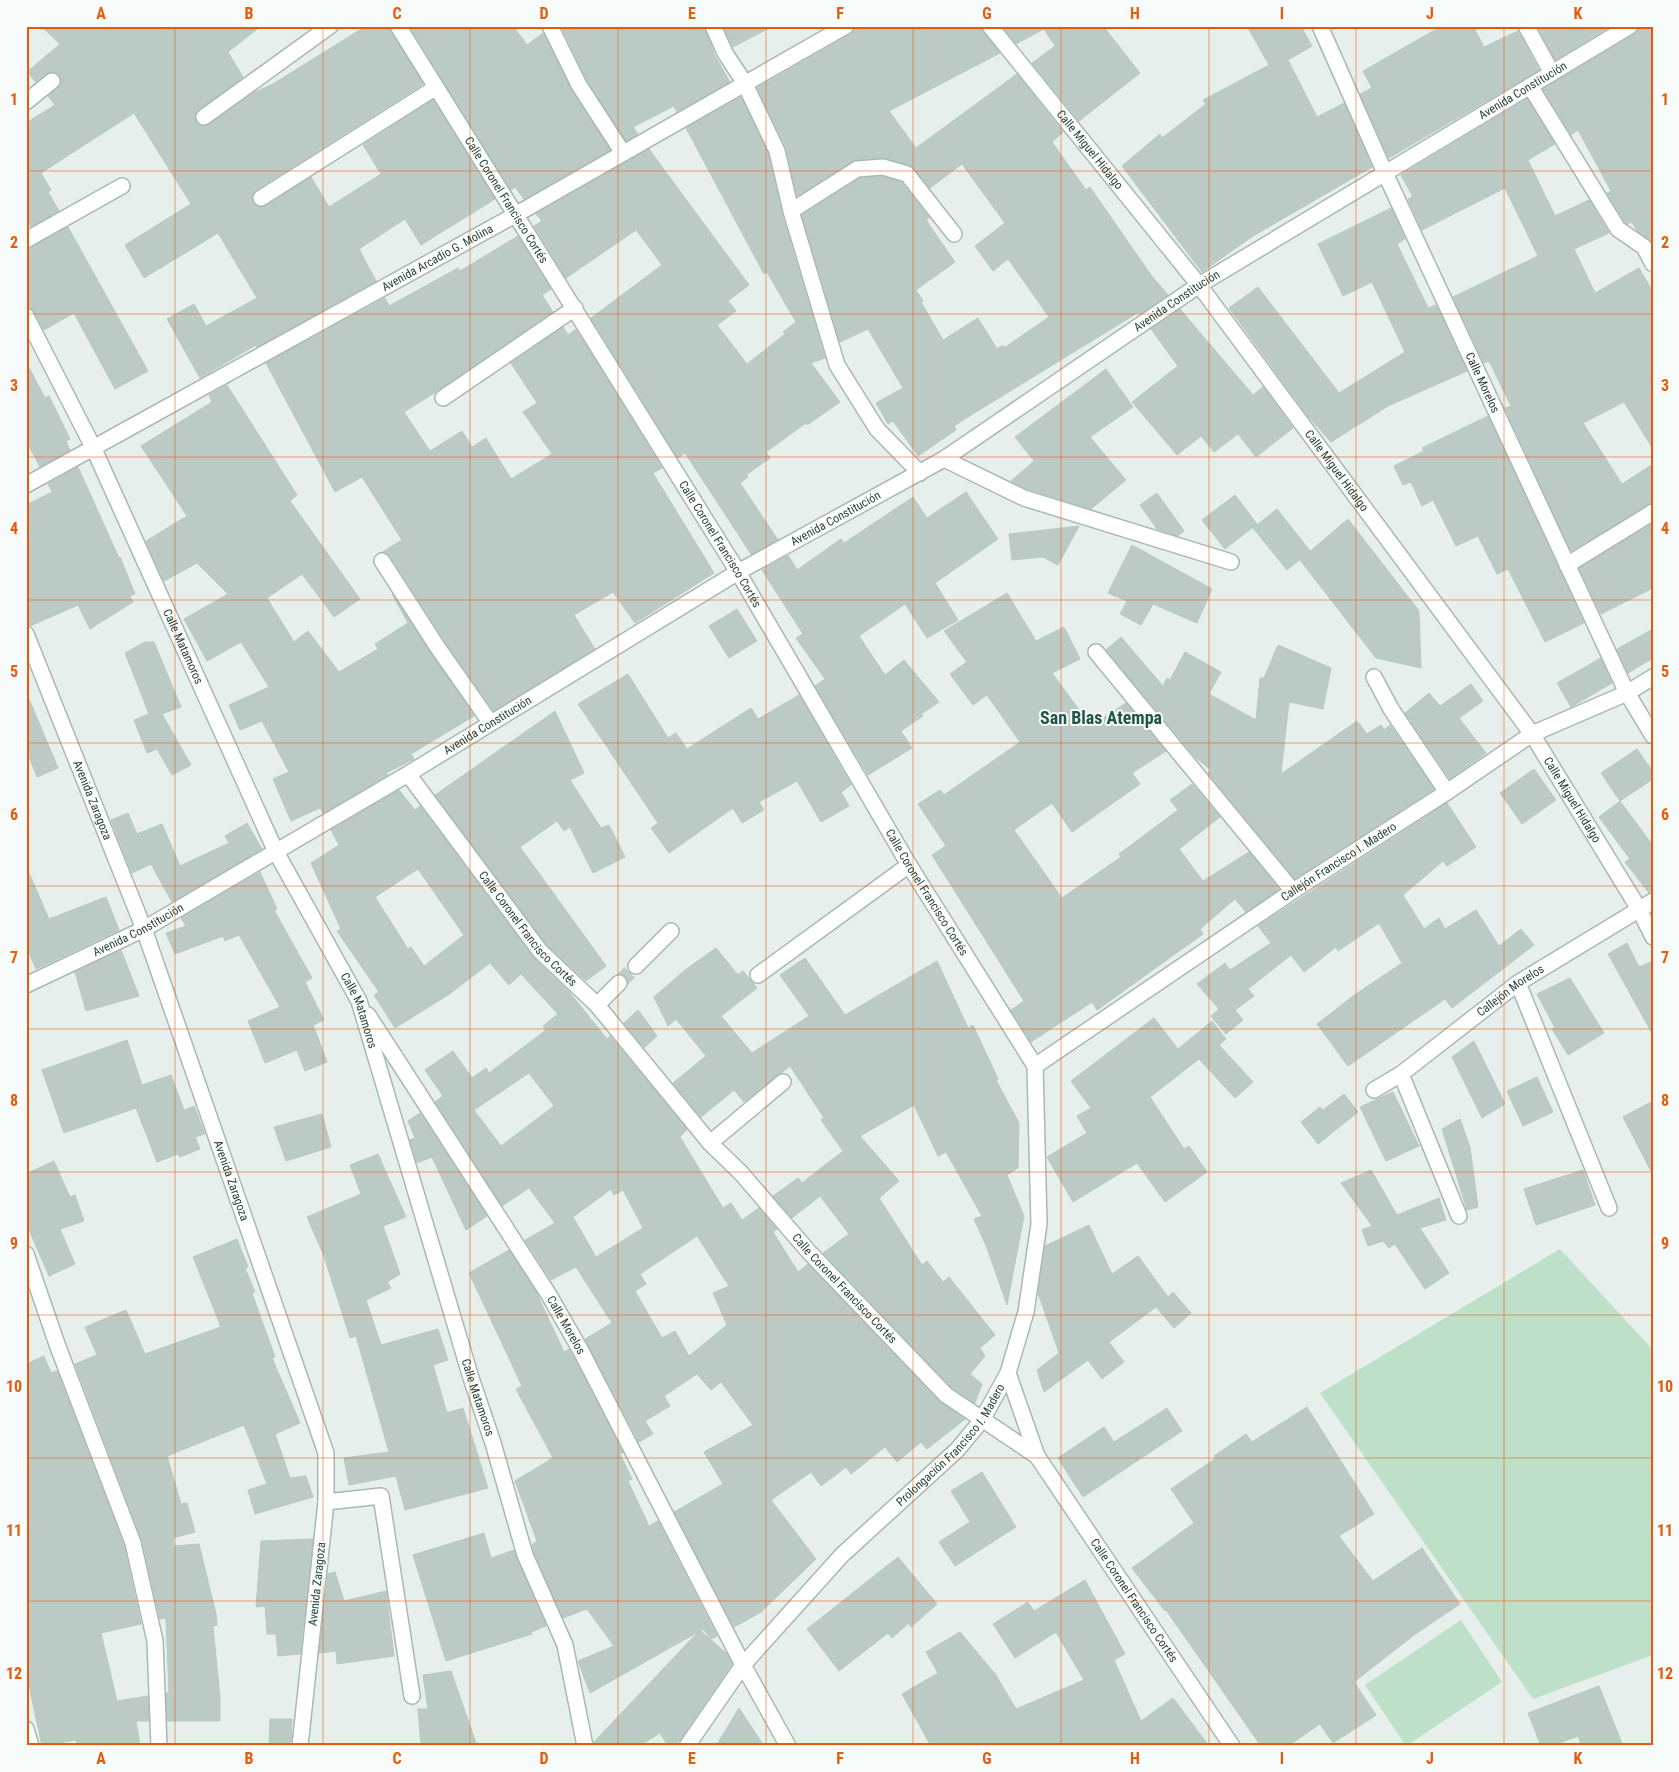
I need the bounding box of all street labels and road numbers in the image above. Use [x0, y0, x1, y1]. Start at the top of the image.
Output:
street label: Avenida Constitución [1476, 59, 1569, 122]
street label: Calle Miguel Hidalgo [1054, 107, 1126, 192]
street label: Calle Coronel Francisco Cortés [462, 134, 551, 266]
street label: Avenida Arcadio G. Molina [379, 221, 496, 294]
street label: Avenida Constitución [1131, 267, 1222, 334]
street label: Calle Morelos [1463, 350, 1503, 415]
street label: Calle Miguel Hidalgo [1302, 427, 1371, 514]
street label: Calle Coronel Francisco Cortés [676, 478, 764, 610]
street label: Avenida Constitución [788, 488, 883, 549]
street label: Calle Matamoros [160, 607, 206, 686]
street label: Avenida Constitución [441, 693, 534, 757]
street label: Calle Miguel Hidalgo [1541, 754, 1604, 845]
street label: Avenida Zaragoza [70, 758, 115, 842]
street label: Callejón Francisco I. Madero [1278, 819, 1399, 904]
street label: Calle Coronel Francisco Cortés [883, 826, 971, 958]
street label: Calle Coronel Francisco Cortés [476, 868, 580, 989]
street label: Avenida Constitución [91, 900, 186, 959]
street label: Callejón Morelos [1474, 962, 1547, 1019]
street label: Calle Matamoros [338, 970, 380, 1050]
street label: Avenida Zaragoza [211, 1138, 252, 1223]
street label: Calle Coronel Francisco Cortés [789, 1231, 900, 1346]
street label: Calle Morelos [544, 1293, 588, 1357]
street label: Calle Matamoros [459, 1357, 497, 1438]
street label: Prolongación Francisco I. Madero [893, 1381, 1008, 1509]
street label: Calle Coronel Francisco Cortés [1088, 1536, 1181, 1665]
street label: Avenida Zaragoza [306, 1541, 328, 1627]

